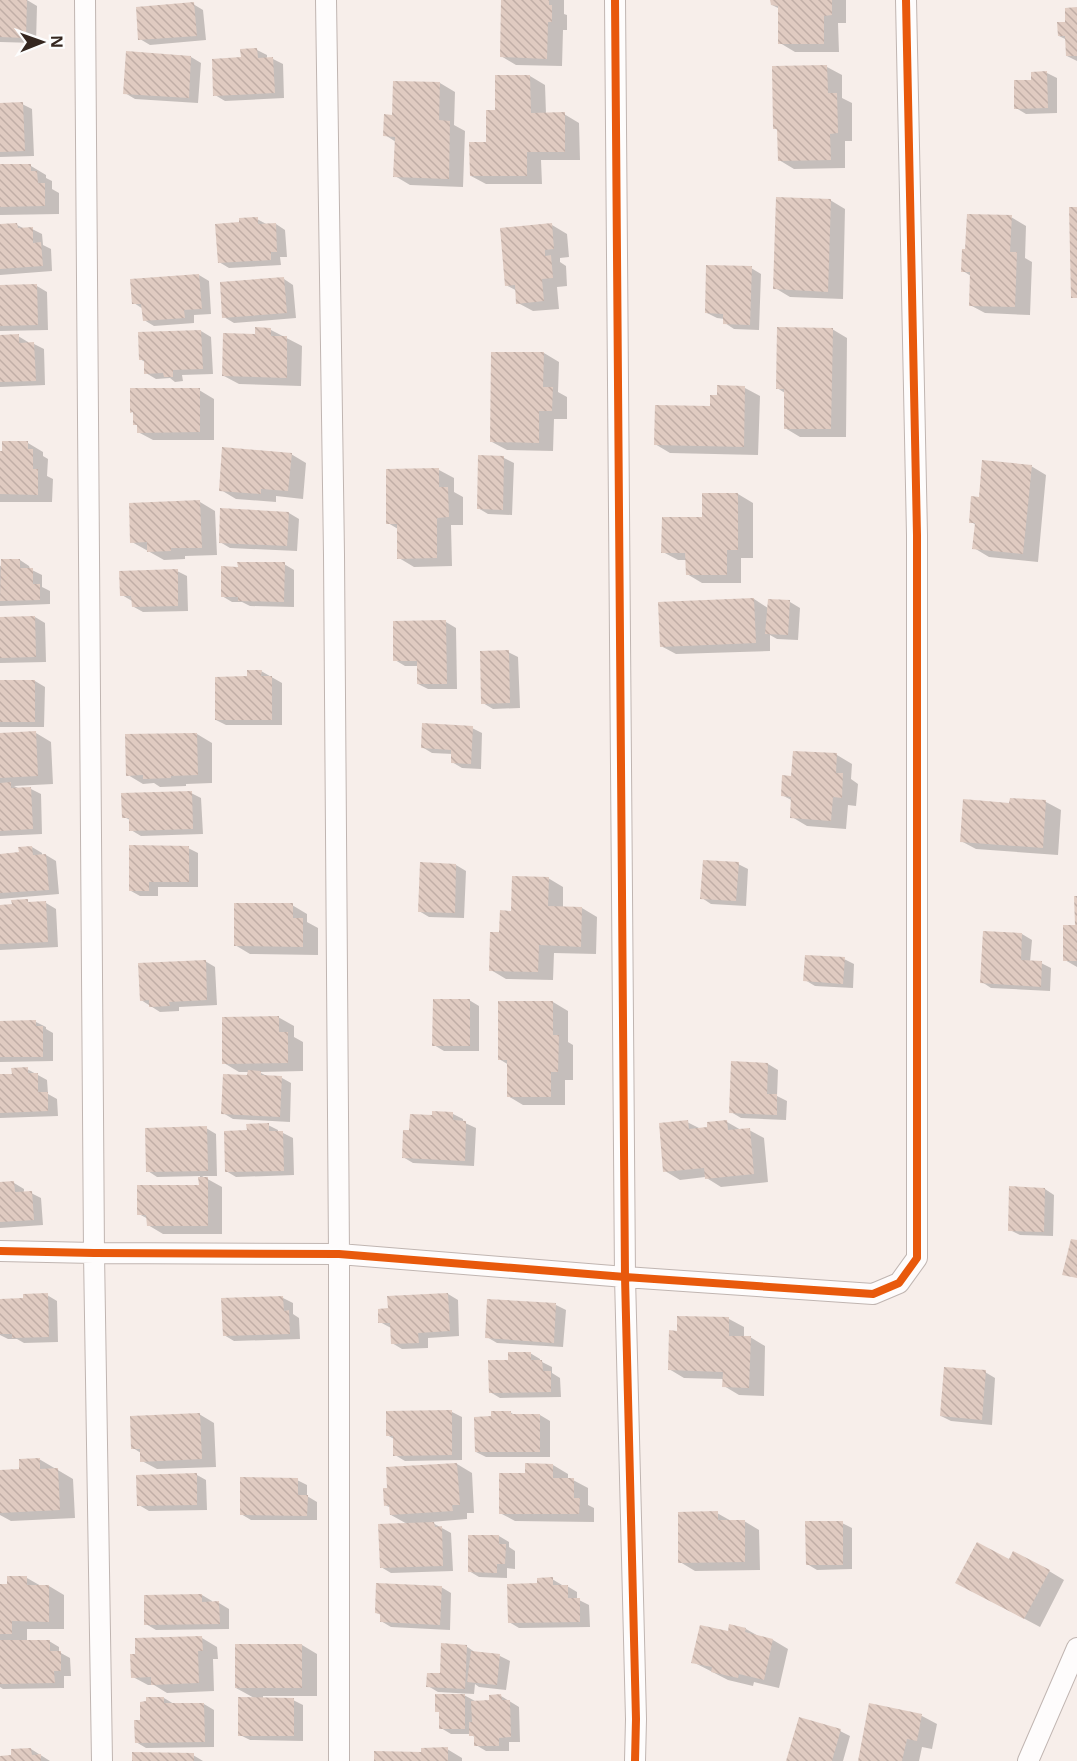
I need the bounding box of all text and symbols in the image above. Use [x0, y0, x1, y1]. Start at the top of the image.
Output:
north arrow [12, 12, 72, 72]
text: N [46, 35, 68, 48]

